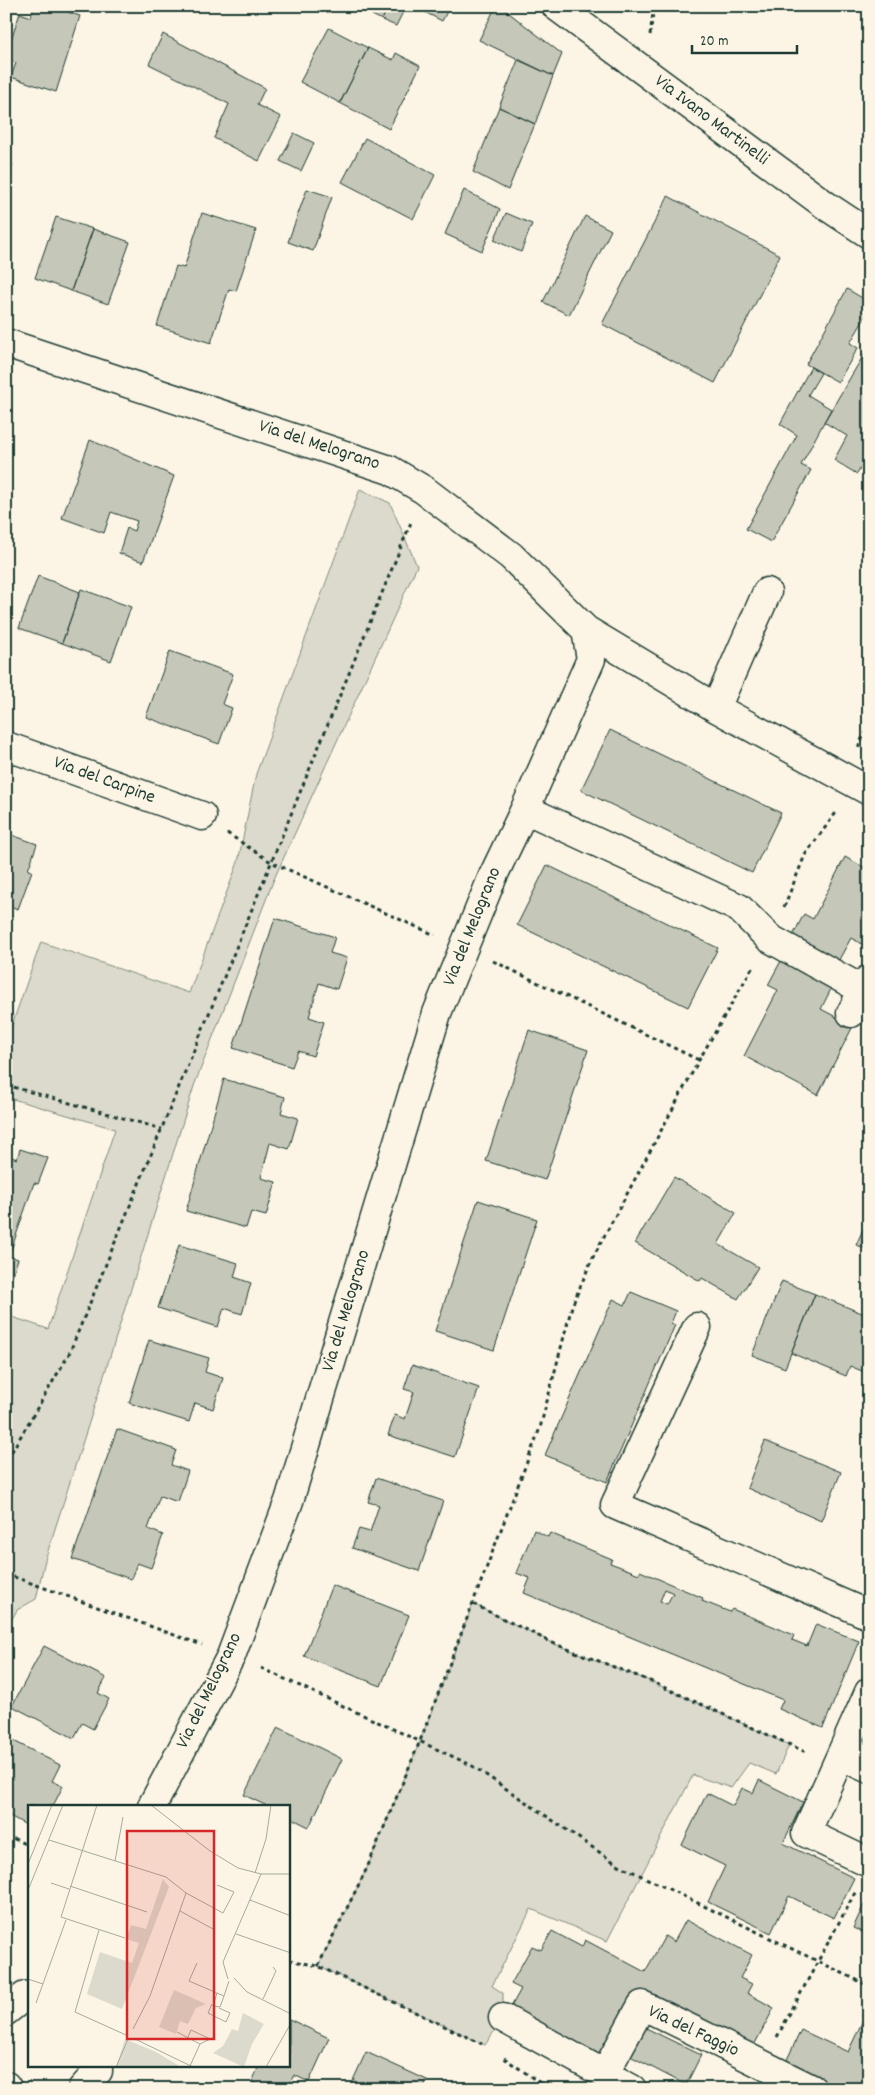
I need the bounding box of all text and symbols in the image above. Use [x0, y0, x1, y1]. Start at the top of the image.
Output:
scale bar [692, 22, 798, 54]
text: 20 m [700, 31, 728, 53]
street label: Via Ivano Martinelli [648, 69, 774, 173]
street label: Via del Melograno [255, 414, 383, 478]
street label: Via del Carpine [49, 750, 159, 812]
street label: Via del Melograno [437, 864, 509, 990]
street label: Via del Melograno [316, 1247, 378, 1375]
street label: Via del Melograno [170, 1628, 250, 1754]
inset map [28, 1805, 290, 2068]
street label: Via del Faggio [643, 1999, 743, 2065]

